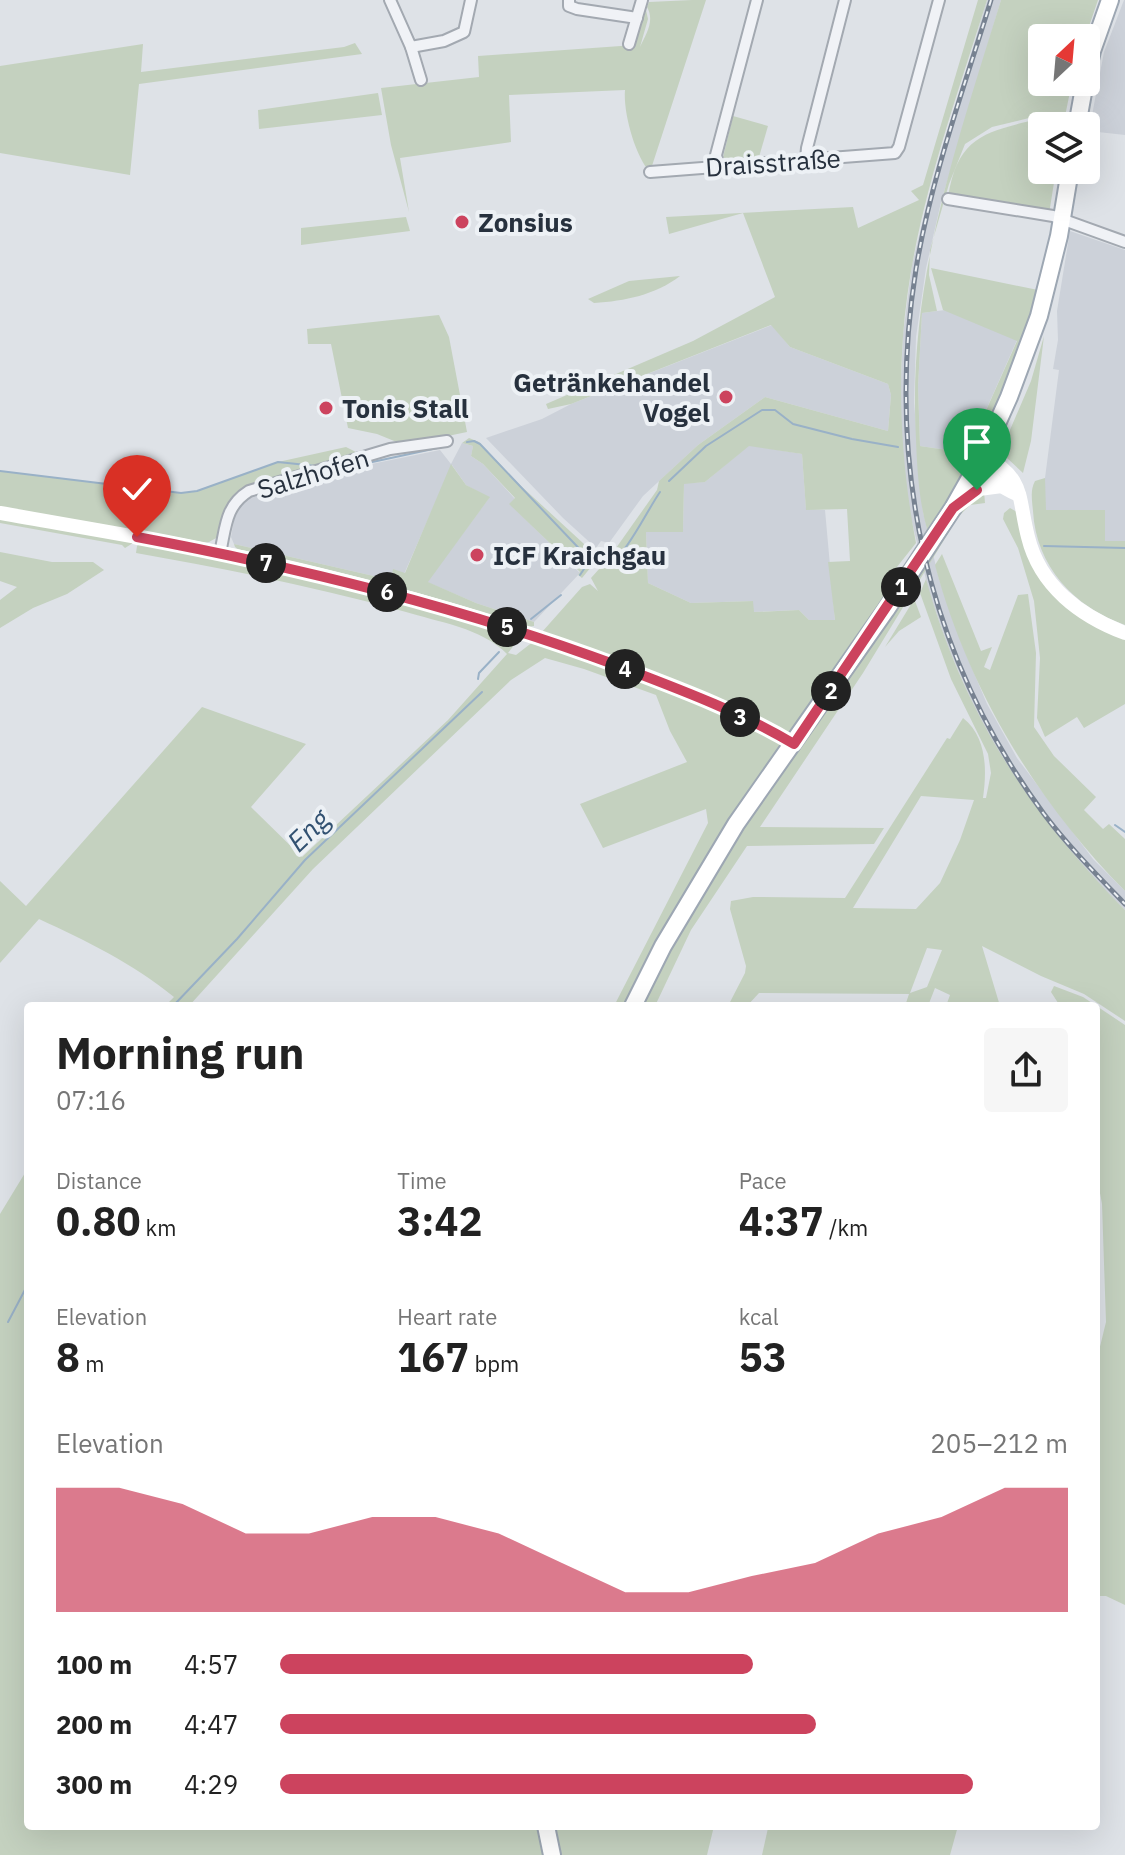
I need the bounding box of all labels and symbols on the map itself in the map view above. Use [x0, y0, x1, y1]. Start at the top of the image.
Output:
north arrow [1028, 24, 1100, 96]
street label: Draisstraße [704, 140, 842, 184]
place label: Zonsius [478, 205, 573, 239]
marker: Zonsius [453, 213, 471, 231]
place label: Getränkehandel Vogel [513, 365, 710, 429]
marker: Getränkehandel Vogel [717, 388, 735, 406]
place label: Tonis Stall [342, 391, 469, 425]
marker: Tonis Stall [317, 399, 335, 417]
pin [943, 408, 1011, 490]
street label: Salzhofen [253, 440, 373, 506]
pin [103, 455, 171, 537]
place label: ICF Kraichgau [493, 538, 666, 572]
pin: 7 [246, 543, 286, 583]
marker: ICF Kraichgau [468, 546, 486, 564]
pin: 1 [881, 567, 921, 607]
pin: 6 [367, 572, 407, 612]
pin: 5 [487, 607, 527, 647]
pin: 4 [605, 649, 645, 689]
pin: 2 [811, 671, 851, 711]
pin: 3 [720, 697, 760, 737]
water label: Eng [279, 800, 339, 859]

